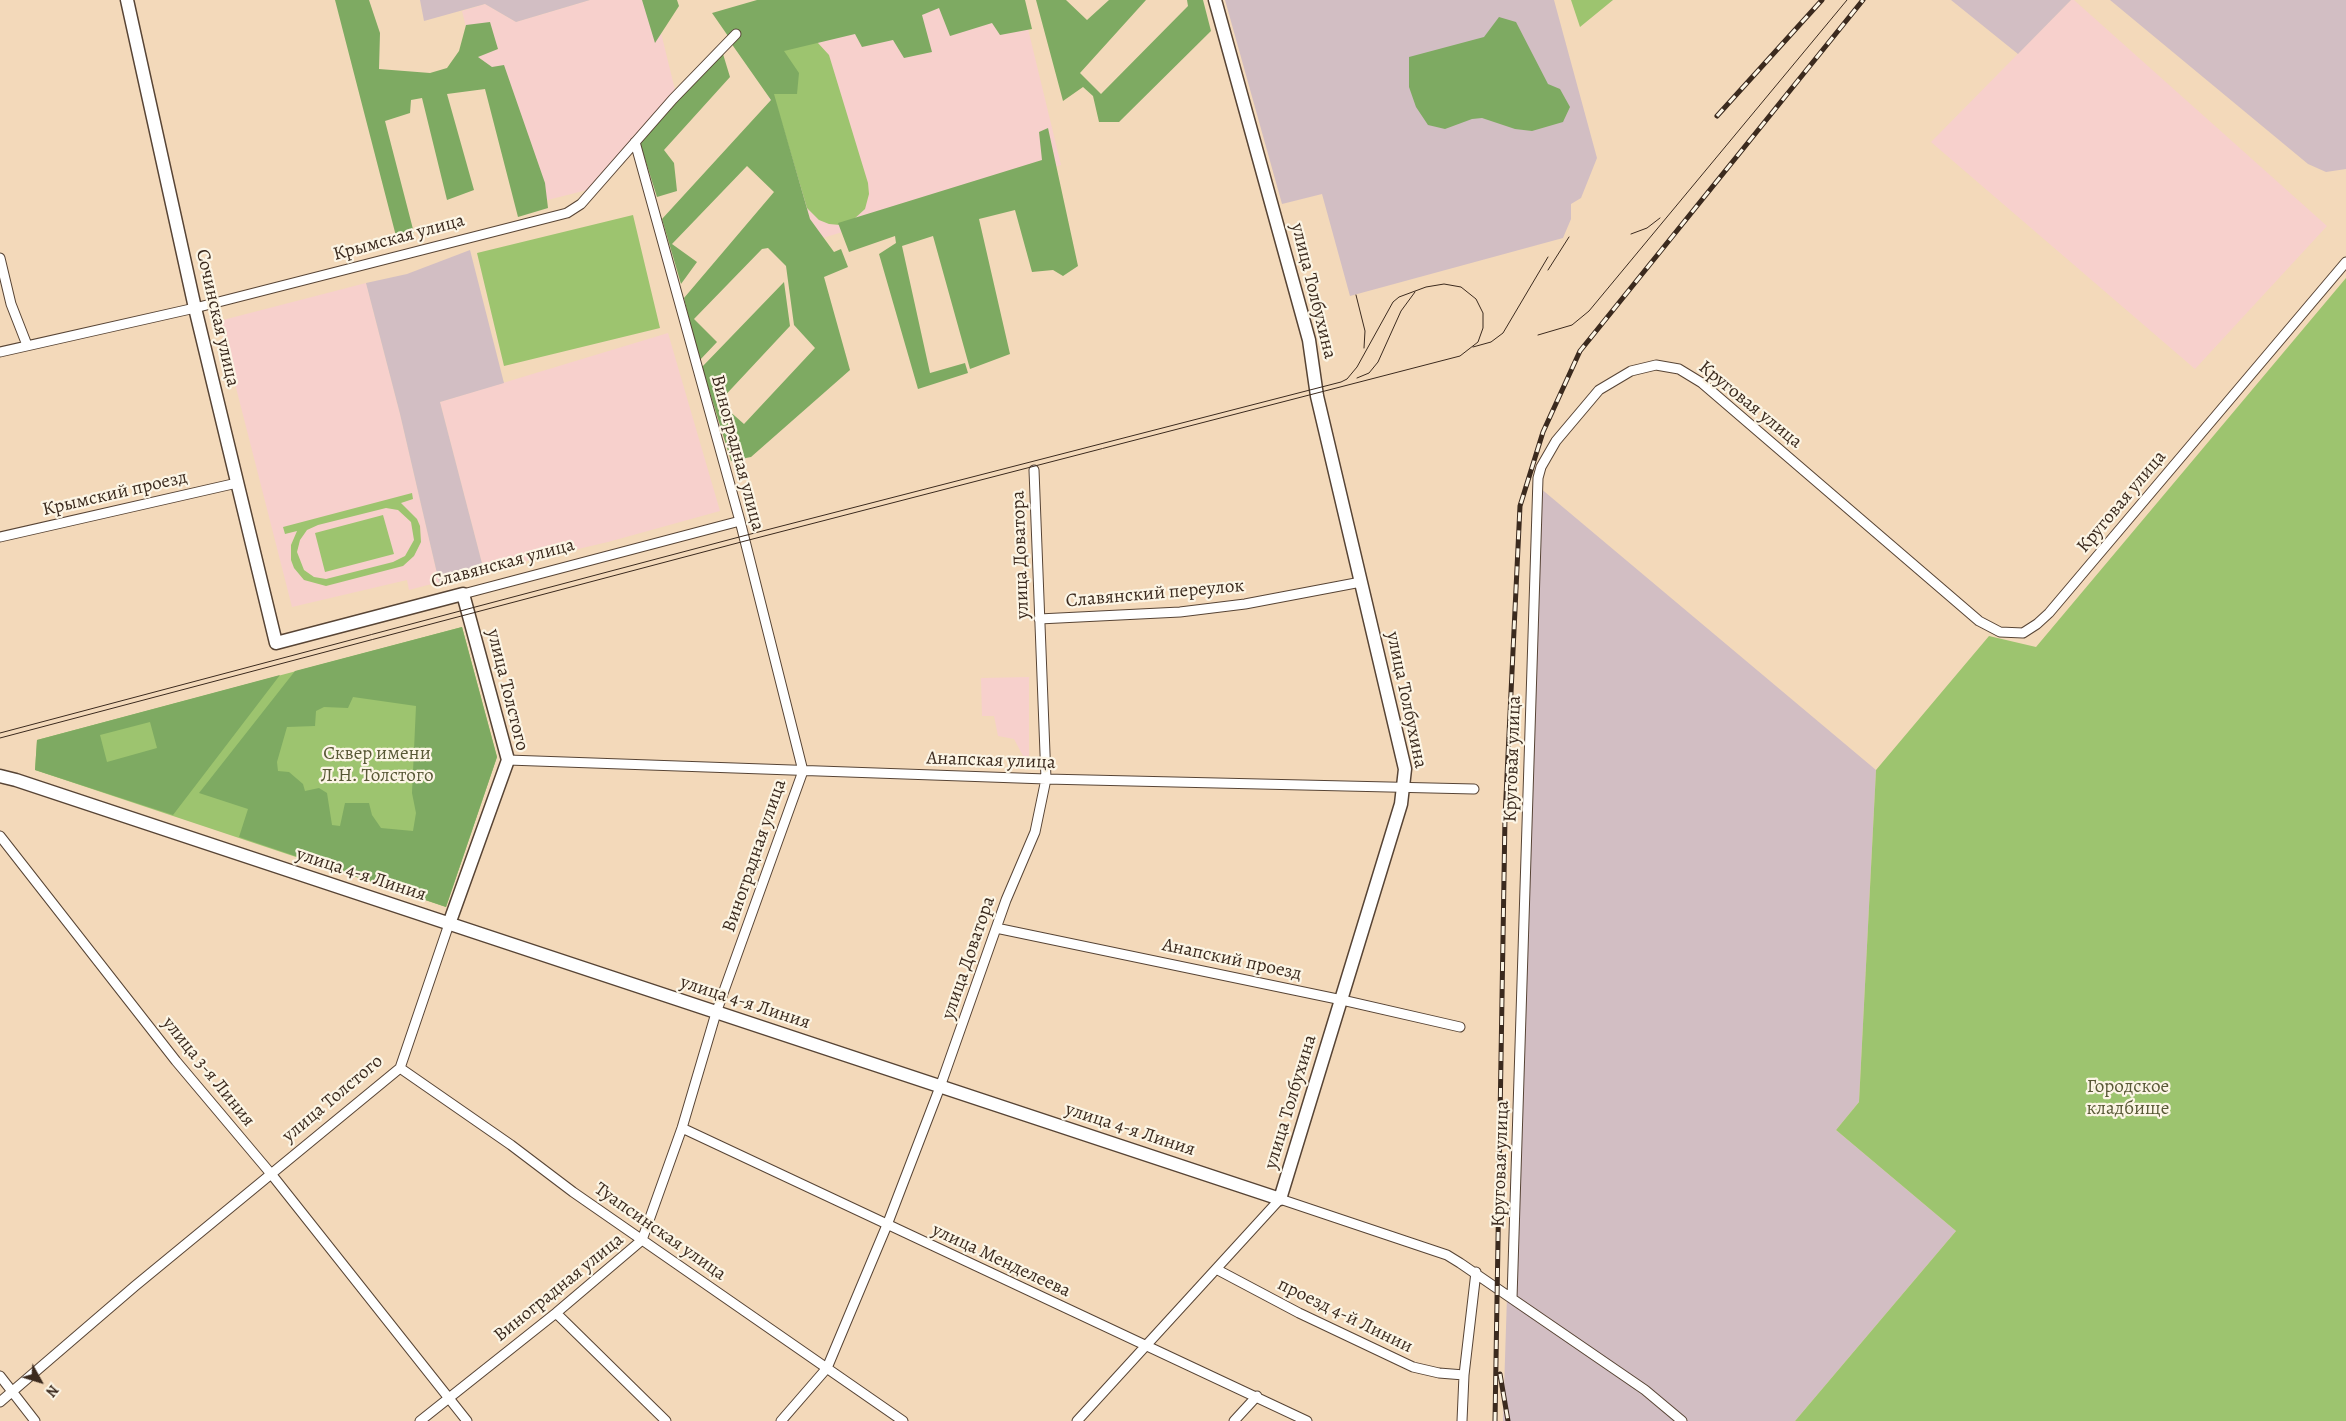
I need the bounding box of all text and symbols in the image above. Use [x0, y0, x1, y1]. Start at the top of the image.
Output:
street label: Крымская улица [331, 210, 467, 266]
street label: улица Толбухина [1285, 221, 1341, 361]
street label: Сочинская улица [190, 247, 244, 389]
street label: Круговая улица [1694, 356, 1806, 454]
street label: Виноградная улица [705, 373, 769, 533]
street label: Круговая улица [2073, 446, 2171, 558]
street label: Крымский проезд [40, 466, 190, 522]
street label: улица Доватора [1007, 490, 1035, 620]
street label: Славянская улица [429, 534, 577, 594]
street label: Славянский переулок [1065, 575, 1245, 613]
street label: улица Толстого [481, 627, 533, 753]
street label: улица Толбухина [1380, 630, 1432, 770]
street label: Круговая улица [1499, 695, 1527, 823]
park label: Сквер имени Л.Н. Толстого [320, 743, 434, 787]
street label: Анапская улица [926, 747, 1056, 775]
street label: Виноградная улица [718, 777, 792, 935]
street label: улица 4-я Линия [293, 843, 429, 907]
street label: улица Доватора [937, 893, 1001, 1023]
street label: Анапский проезд [1160, 934, 1304, 986]
street label: улица 4-я Линия [677, 971, 813, 1035]
street label: улица 3-я Линия [157, 1013, 259, 1131]
street label: улица Толбухина [1260, 1032, 1322, 1172]
street label: улица Толстого [278, 1050, 388, 1148]
park label: Городское кладбище [2087, 1076, 2169, 1120]
street label: улица 4-я Линия [1062, 1098, 1198, 1162]
street label: Круговая улица [1487, 1100, 1515, 1228]
street label: Туапсинская улица [590, 1178, 730, 1286]
street label: улица Менделеева [928, 1219, 1074, 1303]
street label: Виноградная улица [490, 1229, 628, 1347]
street label: проезд 4-й Линии [1274, 1273, 1416, 1359]
north arrow [15, 1356, 65, 1406]
text: N [41, 1381, 63, 1401]

